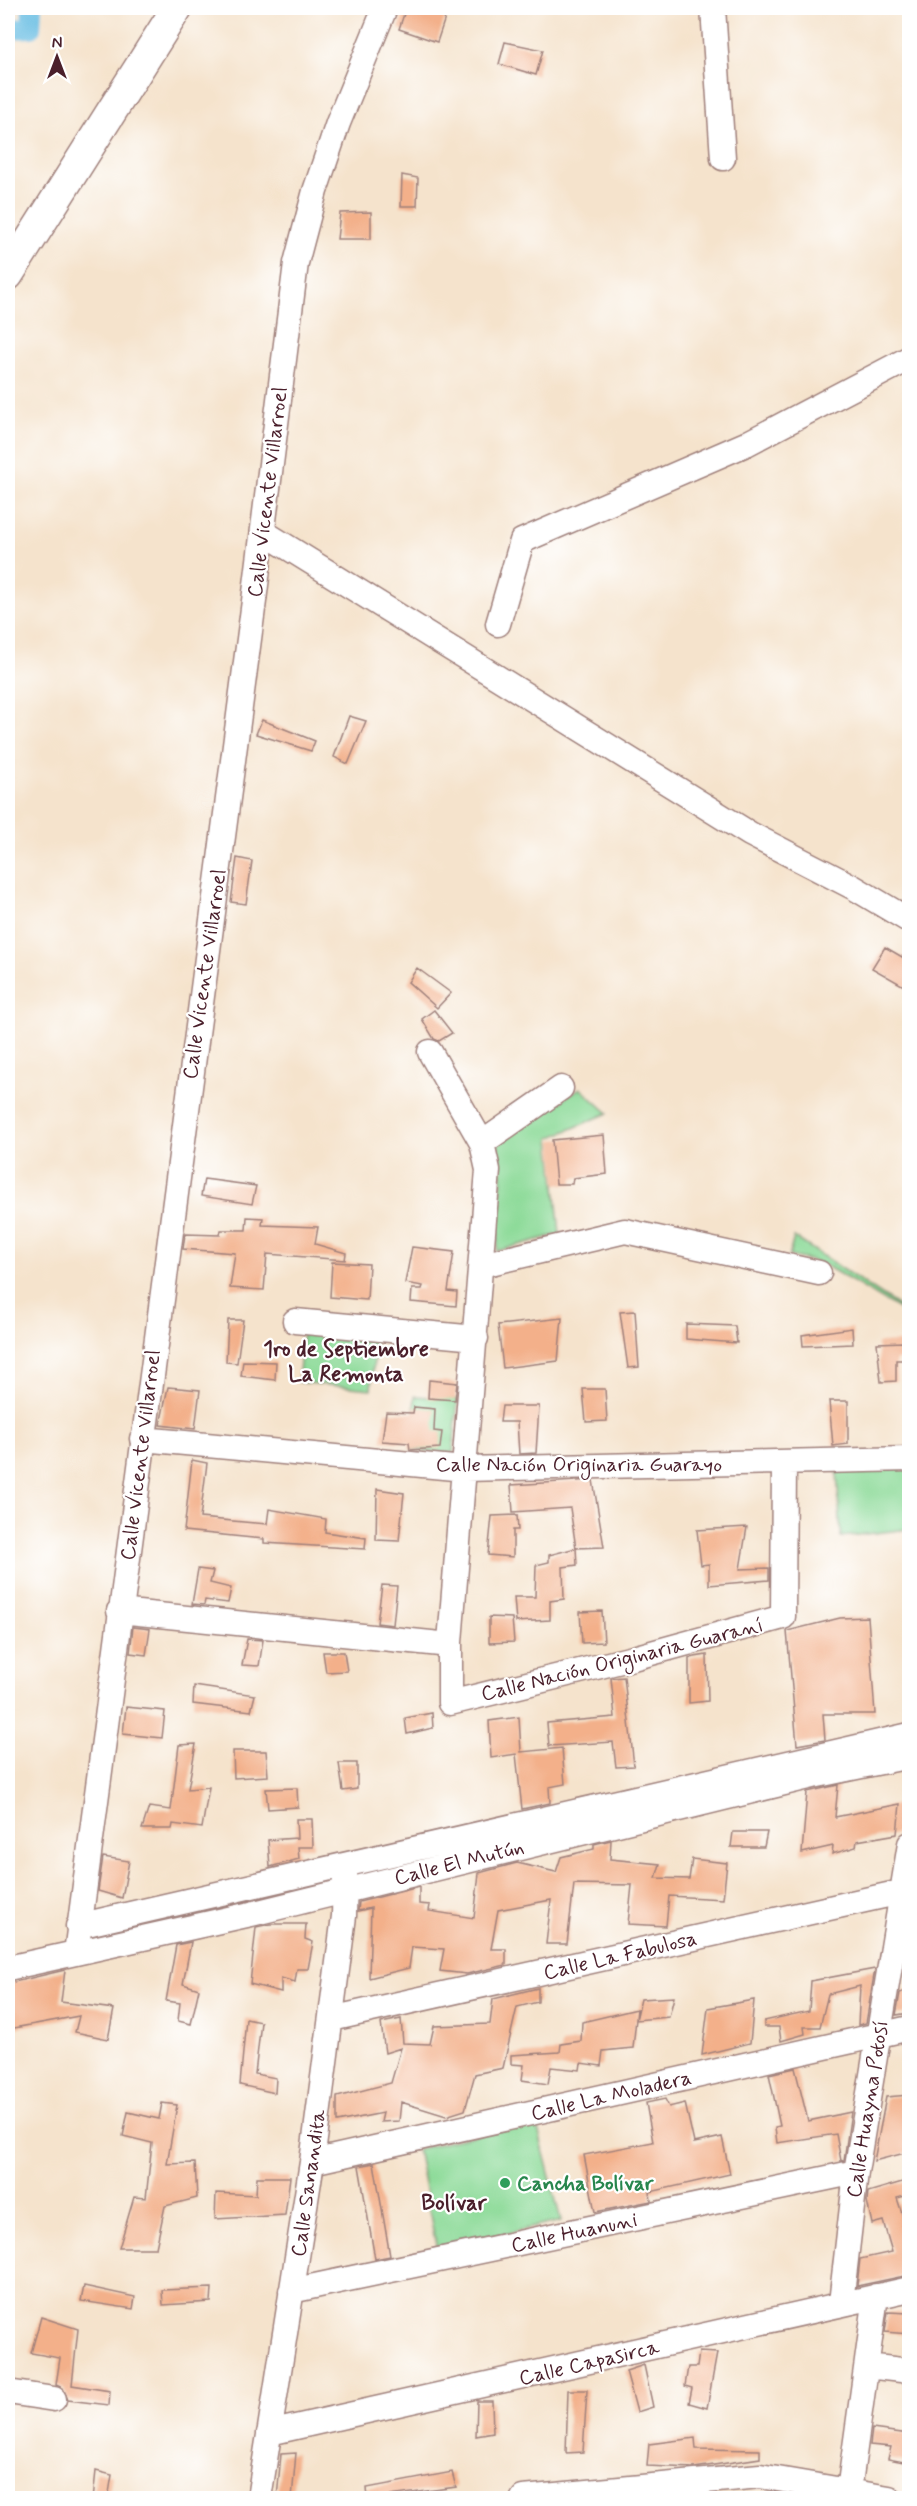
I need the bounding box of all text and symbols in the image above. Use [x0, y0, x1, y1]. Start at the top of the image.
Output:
north arrow [27, 27, 87, 87]
text: N [52, 33, 62, 54]
street label: Calle Vicente Villarroel [241, 385, 295, 599]
street label: Calle Vicente Villarroel [176, 867, 234, 1081]
district label: 1ro de Septiembre La Remonta [263, 1336, 429, 1389]
street label: Calle Vicente Villarroel [114, 1348, 168, 1562]
street label: Calle Nación Originaria Guarayo [436, 1451, 722, 1480]
street label: Calle Nación Originaria Guaraní [478, 1611, 767, 1710]
street label: Calle El Mutún [391, 1833, 527, 1893]
street label: Calle La Fabulosa [541, 1925, 700, 1987]
street label: Calle Huayna Potosí [840, 2018, 896, 2200]
street label: Calle La Moladera [528, 2064, 694, 2128]
street label: Calle Sanandita [285, 2107, 333, 2259]
place label: Cancha Bolívar [517, 2170, 655, 2198]
marker: Cancha Bolívar [498, 2176, 512, 2190]
district label: Bolívar [421, 2190, 488, 2218]
street label: Calle Huanuni [509, 2206, 640, 2260]
street label: Calle Capasirca [516, 2333, 662, 2393]

